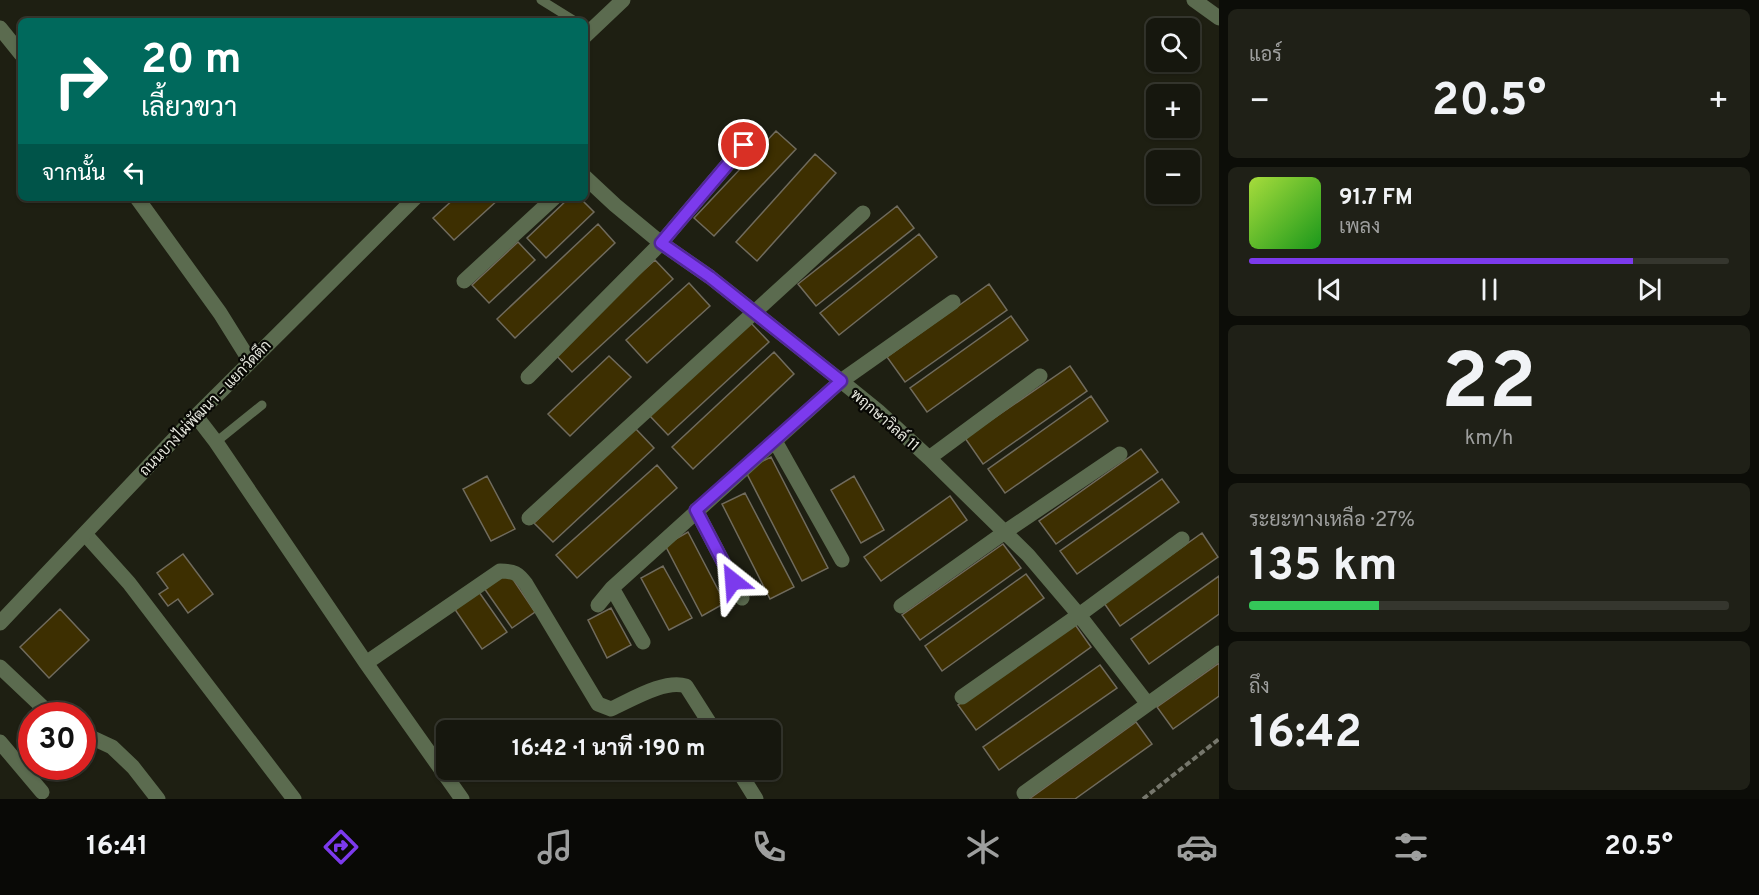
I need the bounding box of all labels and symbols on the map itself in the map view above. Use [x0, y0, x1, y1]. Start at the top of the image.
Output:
pin [718, 119, 769, 170]
street label: ถนนบางไผ่พัฒนา – แยกวัดตึก [135, 336, 276, 481]
street label: พฤกษาวิลล์ 11 [846, 384, 924, 456]
position arrow [701, 549, 765, 613]
speed limit sign: 30 [18, 702, 96, 780]

